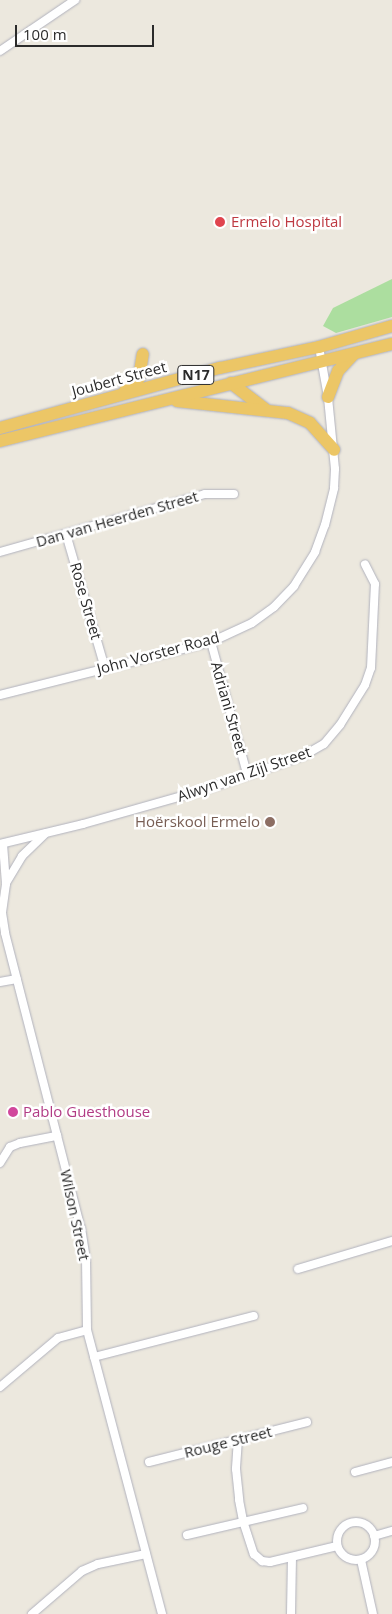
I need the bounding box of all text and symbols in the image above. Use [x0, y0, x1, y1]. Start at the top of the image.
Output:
scale bar [18, 15, 156, 47]
text: 100 m [23, 24, 67, 44]
place label: Ermelo Hospital [231, 213, 342, 231]
marker: Ermelo Hospital [213, 215, 227, 229]
street label: Joubert Street [70, 358, 168, 400]
road number: N17 [177, 364, 215, 386]
street label: Dan van Heerden Street [34, 487, 200, 551]
street label: Rose Street [66, 560, 106, 642]
street label: John Vorster Road [95, 628, 221, 678]
street label: Adriani Street [207, 660, 251, 756]
street label: Alwyn van Zijl Street [175, 743, 313, 805]
place label: Hoërskool Ermelo [135, 813, 260, 831]
marker: Hoërskool Ermelo [264, 816, 276, 828]
place label: Pablo Guesthouse [23, 1103, 150, 1121]
marker: Pablo Guesthouse [7, 1106, 19, 1118]
street label: Wilson Street [57, 1168, 93, 1262]
street label: Rouge Street [182, 1422, 274, 1462]

